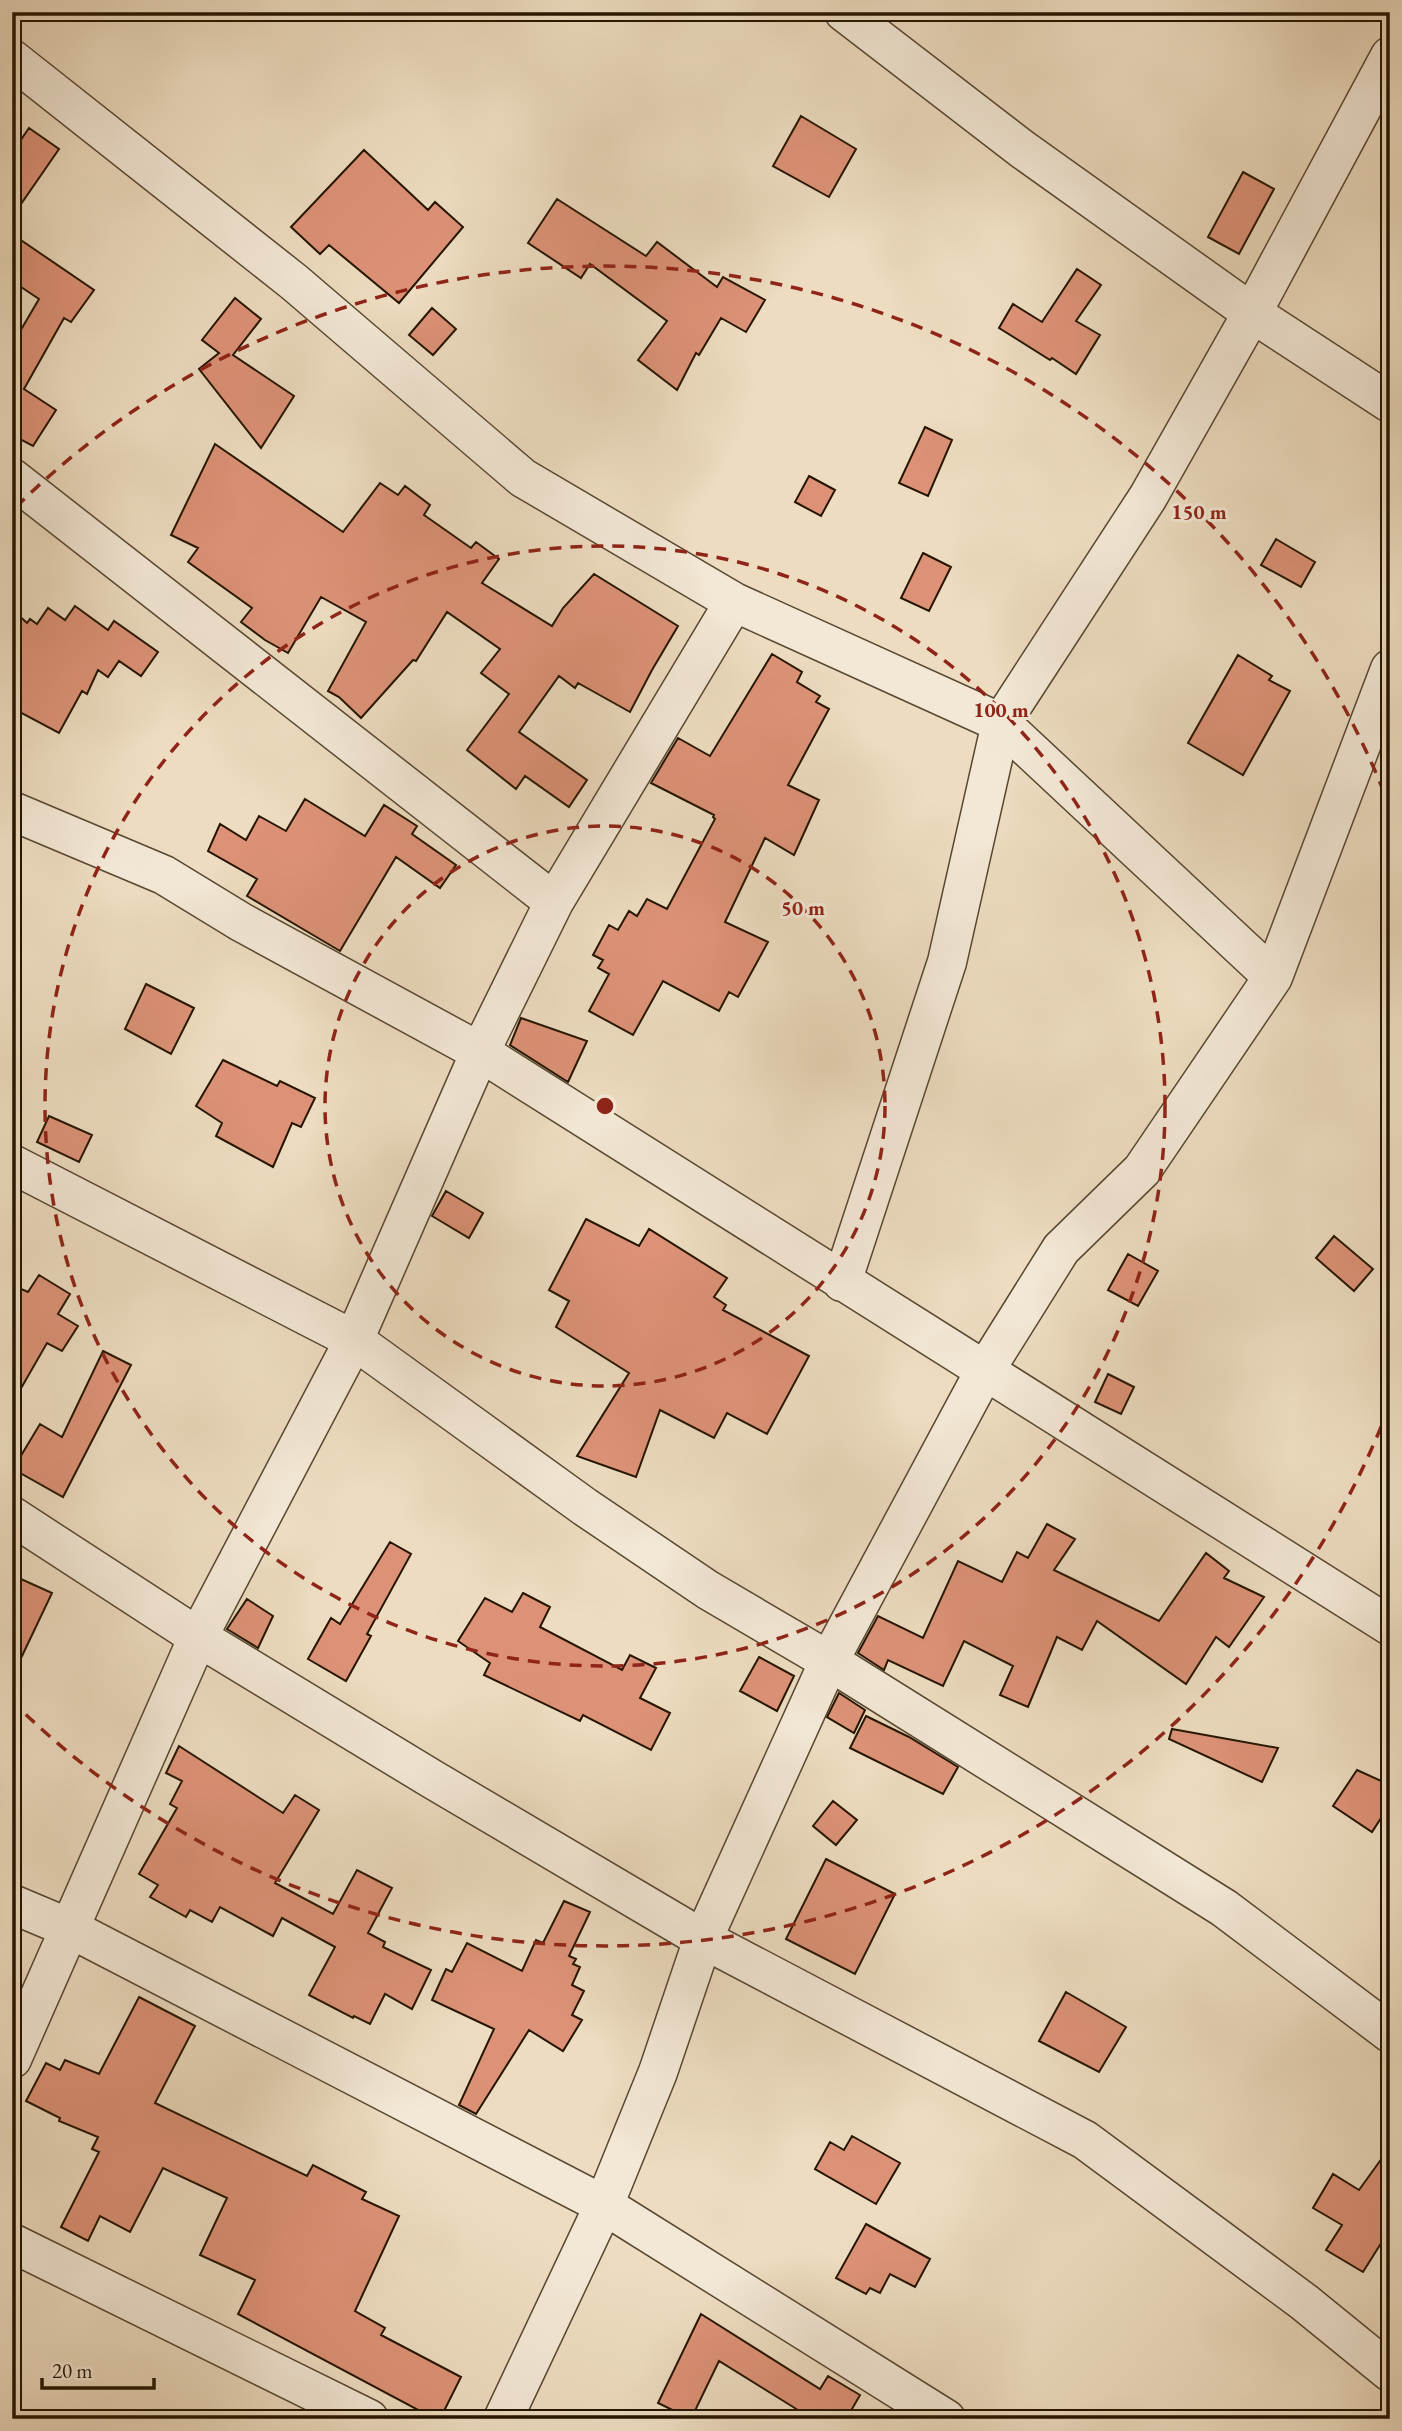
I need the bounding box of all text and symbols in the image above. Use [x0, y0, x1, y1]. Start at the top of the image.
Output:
text: 150 m [1171, 498, 1227, 525]
text: 100 m [973, 696, 1029, 723]
text: 50 m [781, 894, 825, 921]
centre of rings [593, 1094, 617, 1118]
scale bar [42, 2347, 154, 2391]
text: 20 m [52, 2357, 93, 2384]

